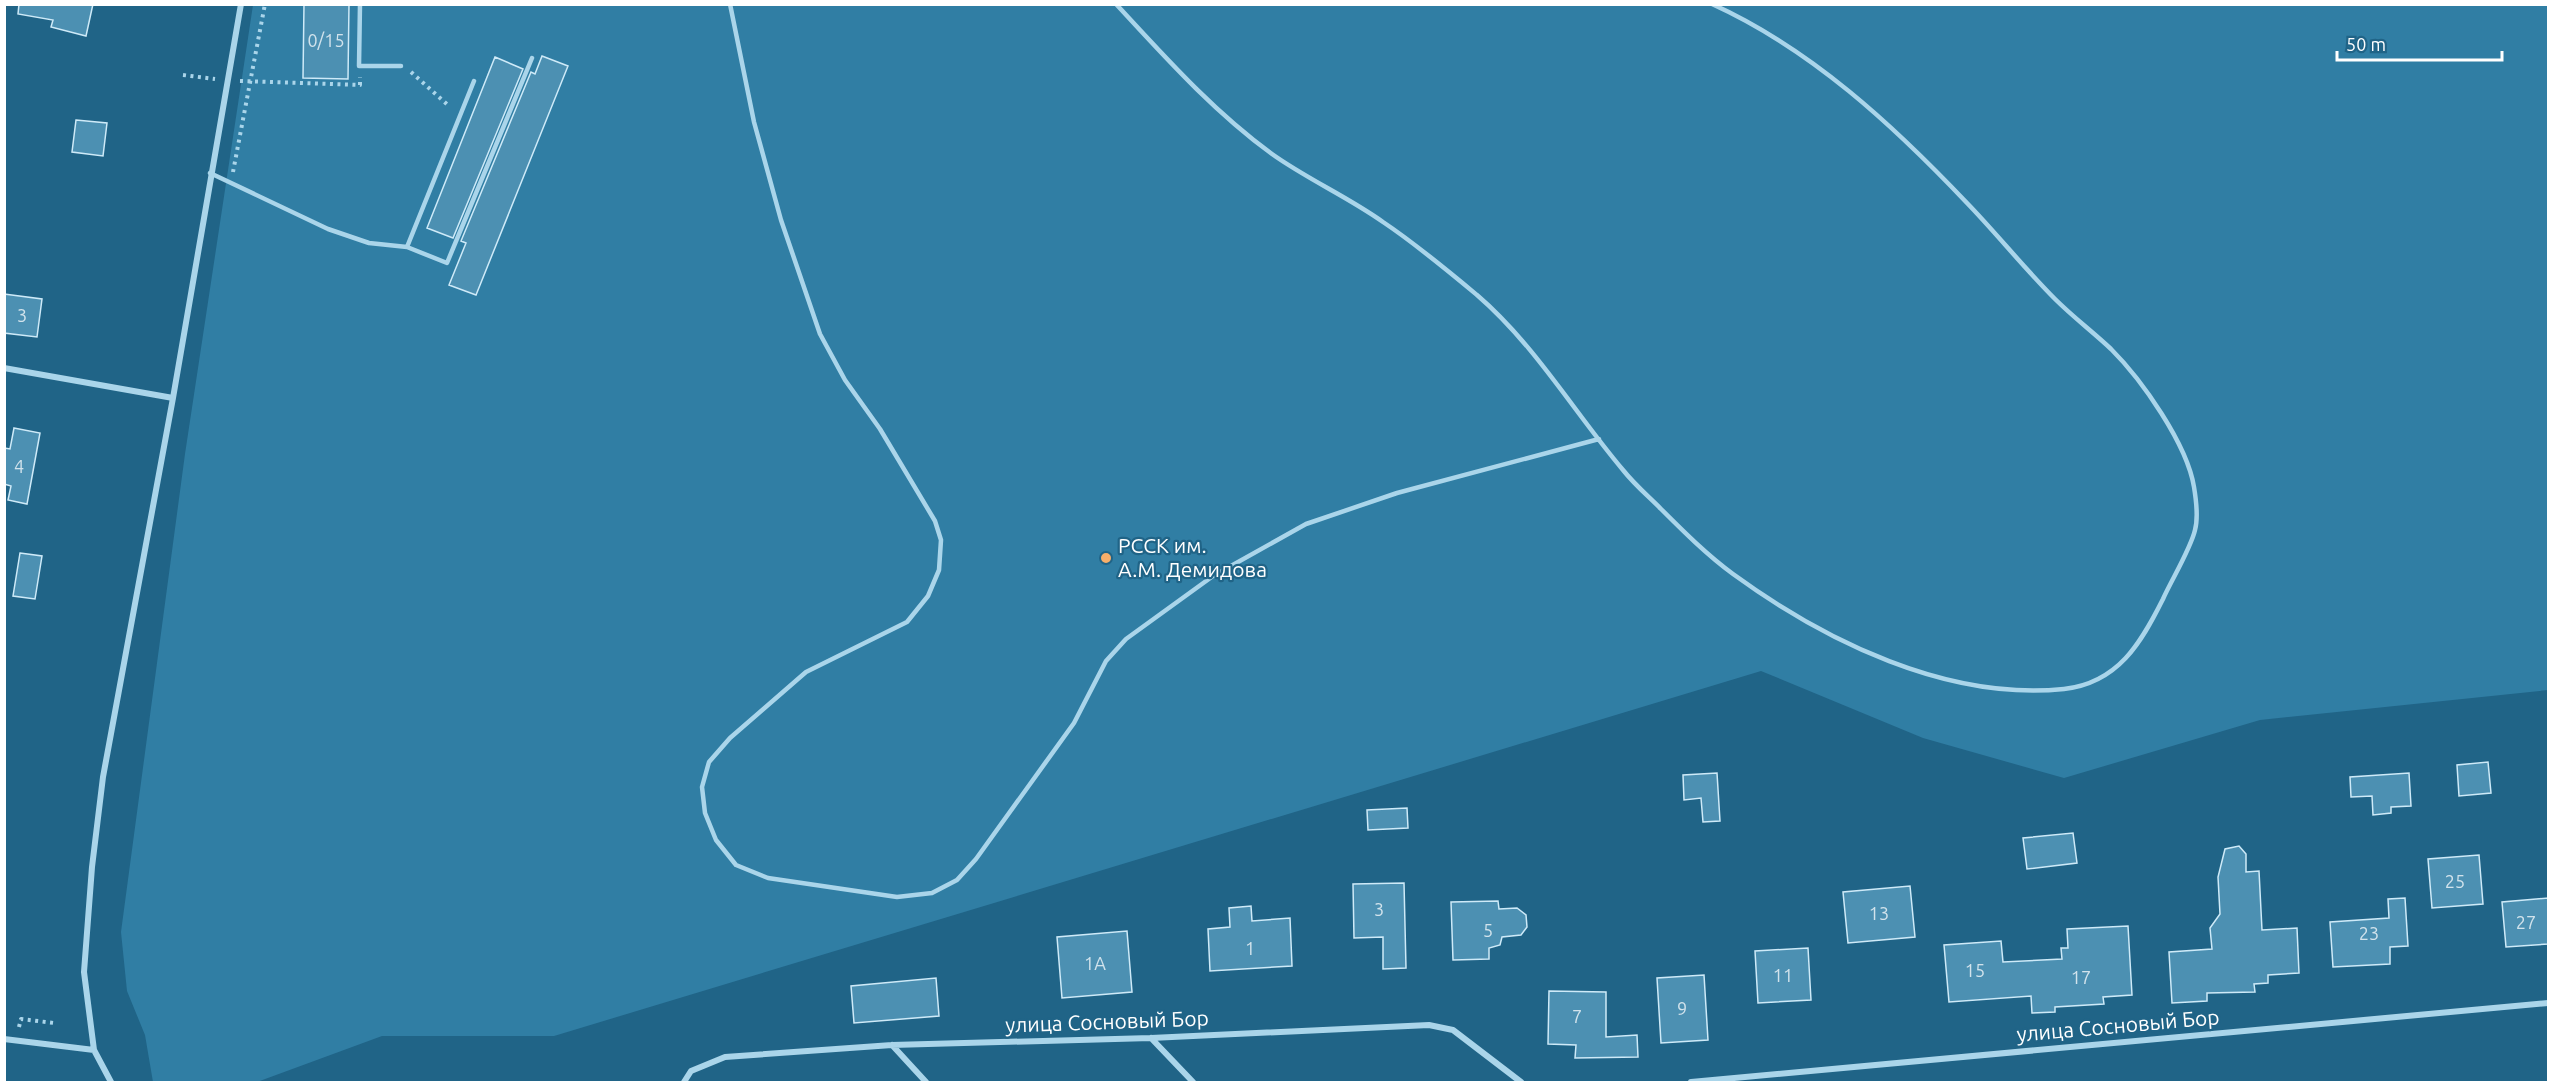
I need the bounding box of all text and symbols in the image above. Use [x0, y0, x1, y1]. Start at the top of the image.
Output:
scale bar [2337, 24, 2502, 62]
house number: 0/15 [307, 30, 345, 50]
text: 50 m [2346, 34, 2386, 54]
house number: 3 [17, 305, 27, 325]
house number: 4 [14, 456, 24, 476]
place label: РССК им. А.М. Демидова [1118, 533, 1267, 581]
marker: РССК им. А.М. Демидова [1099, 551, 1113, 565]
house number: 25 [2445, 871, 2465, 891]
house number: 3 [1374, 899, 1384, 919]
house number: 13 [1869, 903, 1889, 923]
house number: 27 [2516, 912, 2536, 932]
house number: 5 [1483, 920, 1493, 940]
house number: 23 [2359, 923, 2379, 943]
house number: 1 [1245, 938, 1255, 958]
house number: 1А [1084, 953, 1106, 973]
house number: 15 [1965, 960, 1985, 980]
house number: 11 [1773, 965, 1793, 985]
house number: 17 [2071, 967, 2091, 987]
house number: 9 [1677, 998, 1687, 1018]
street label: улица Сосновый Бор [2015, 1004, 2220, 1046]
street label: улица Сосновый Бор [1005, 1005, 1209, 1037]
house number: 7 [1572, 1006, 1582, 1026]

